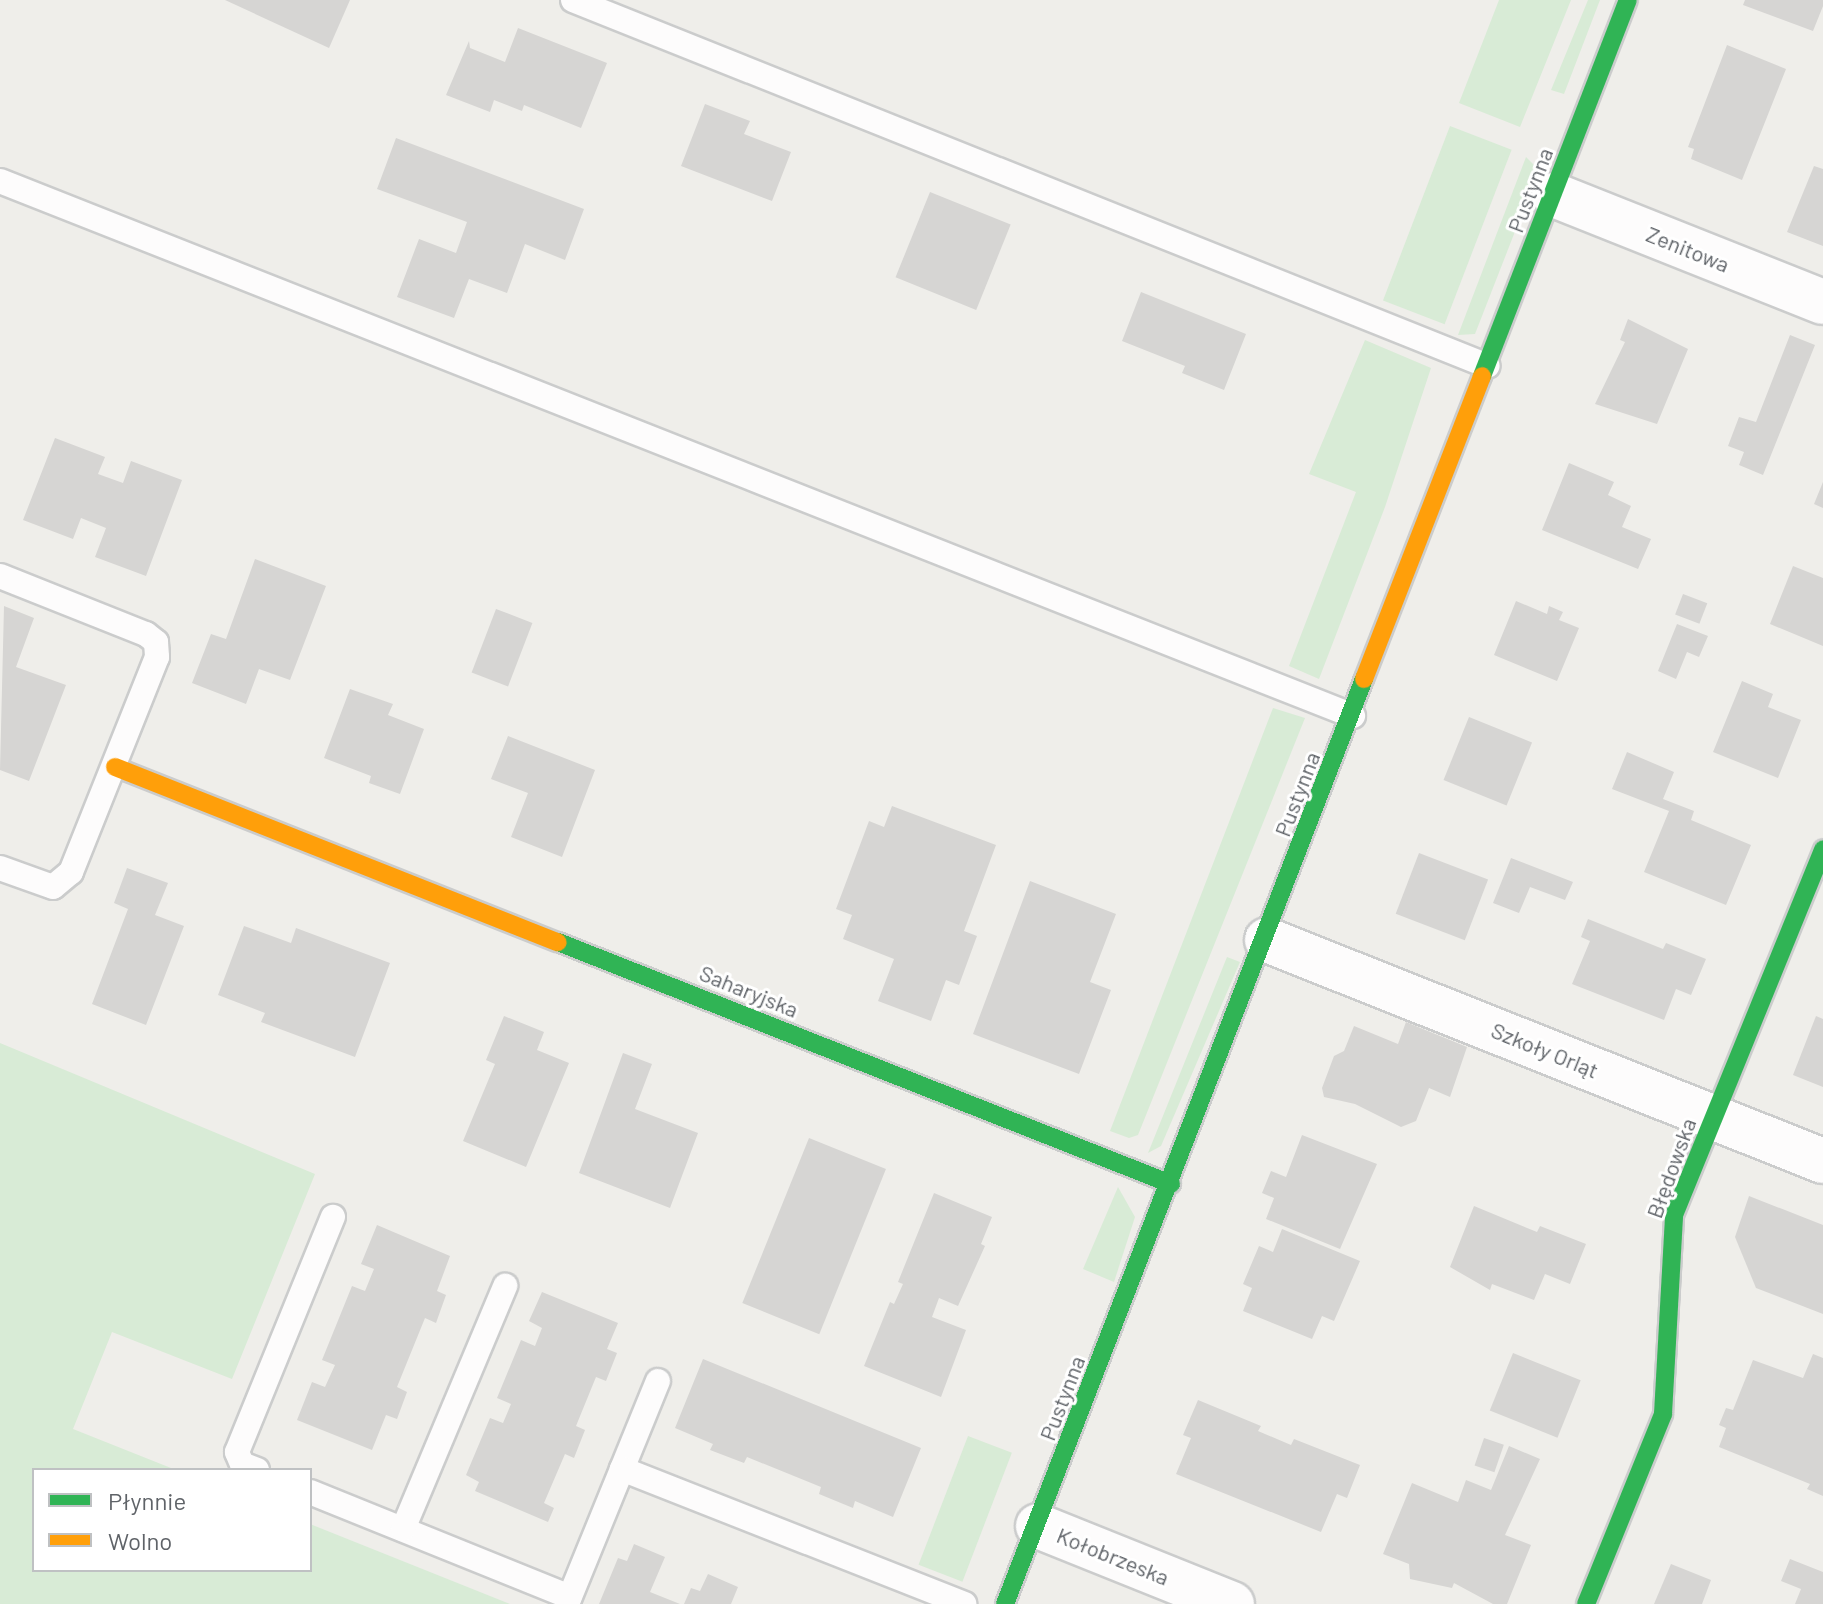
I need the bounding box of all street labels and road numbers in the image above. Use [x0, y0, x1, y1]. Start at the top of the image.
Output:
street label: Pustynna [1502, 144, 1558, 236]
street label: Zenitowa [1643, 220, 1733, 278]
street label: Pustynna [1269, 748, 1325, 840]
street label: Saharyjska [696, 959, 802, 1023]
street label: Szkoły Orląt [1488, 1017, 1602, 1083]
street label: Błędowska [1641, 1114, 1701, 1222]
street label: Pustynna [1034, 1352, 1090, 1444]
street label: Kołobrzeska [1053, 1522, 1173, 1590]

